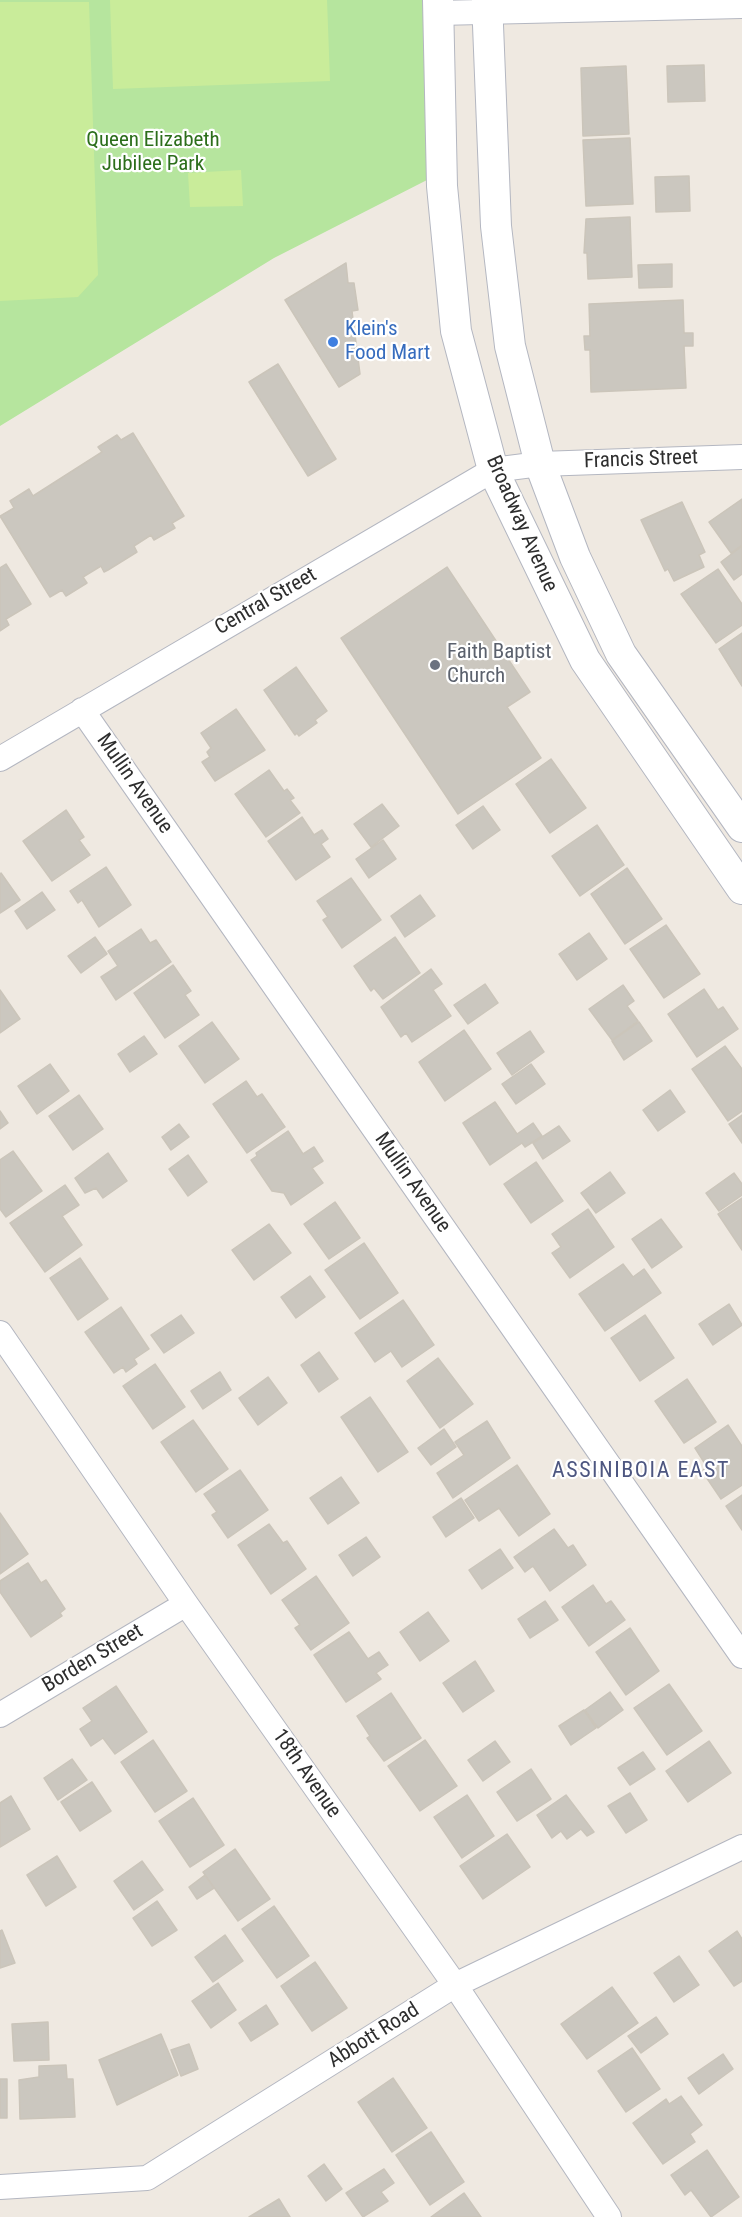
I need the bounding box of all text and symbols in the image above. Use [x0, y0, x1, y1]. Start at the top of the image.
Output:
park label: Queen Elizabeth Jubilee Park [86, 128, 220, 178]
place label: Klein's Food Mart [345, 317, 430, 367]
marker: Klein's Food Mart [326, 335, 340, 349]
street label: Francis Street [584, 445, 698, 475]
street label: Broadway Avenue [480, 452, 562, 596]
street label: Central Street [211, 563, 321, 641]
place label: Faith Baptist Church [447, 640, 552, 690]
marker: Faith Baptist Church [428, 658, 442, 672]
street label: Mullin Avenue [90, 729, 178, 839]
street label: Mullin Avenue [368, 1128, 456, 1238]
district label: ASSINIBOIA EAST [552, 1458, 730, 1484]
street label: Borden Street [38, 1619, 148, 1699]
street label: 18th Avenue [266, 1725, 346, 1823]
street label: Abbott Road [324, 1998, 424, 2074]

